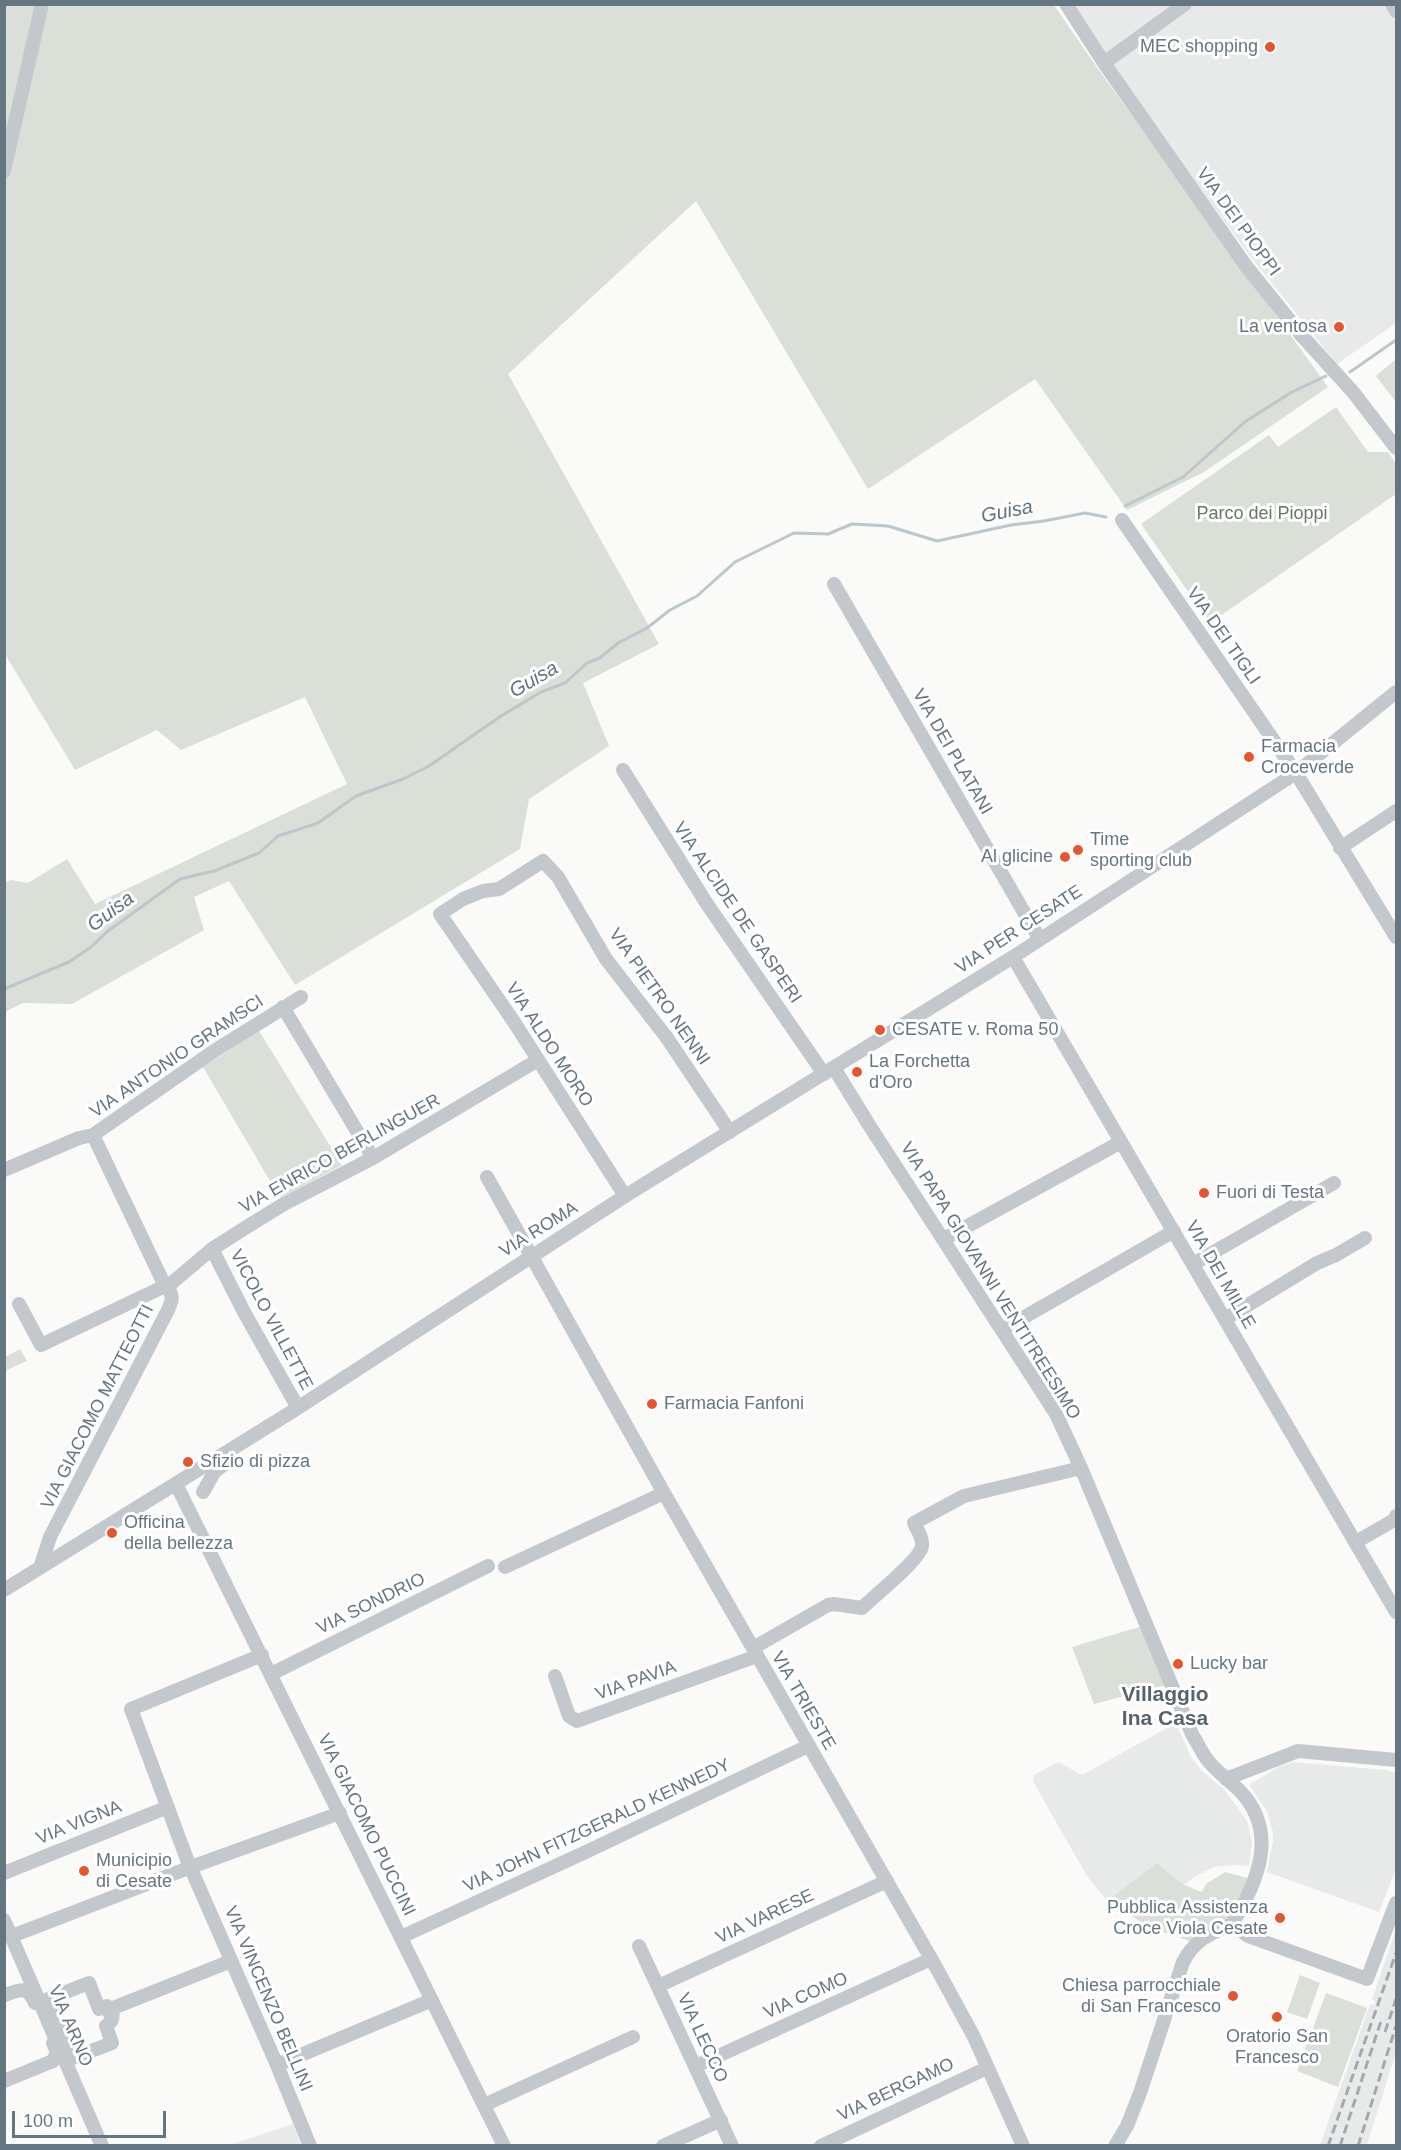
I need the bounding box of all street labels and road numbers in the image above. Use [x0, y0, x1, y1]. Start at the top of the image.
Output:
street label: VIA DEI PIOPPI [1191, 163, 1285, 281]
street label: VIA DEI TIGLI [1181, 583, 1265, 689]
street label: VIA DEI PLATANI [907, 685, 997, 819]
street label: VIA ALCIDE DE GASPERI [668, 818, 806, 1008]
street label: VIA PER CESATE [952, 881, 1086, 979]
street label: VIA PIETRO NENNI [604, 924, 714, 1070]
street label: VIA ALDO MORO [501, 979, 597, 1111]
street label: VIA ANTONIO GRAMSCI [86, 991, 268, 1123]
street label: VIA ENRICO BERLINGUER [236, 1090, 444, 1218]
street label: VIA PAPA GIOVANNI VENTITREESIMO [895, 1138, 1085, 1424]
street label: VIA ROMA [496, 1198, 582, 1262]
street label: VIA DEI MILLE [1180, 1217, 1260, 1333]
street label: VICOLO VILLETTE [225, 1246, 317, 1394]
street label: VIA GIACOMO MATTEOTTI [37, 1301, 159, 1513]
street label: VIA SONDRIO [313, 1568, 429, 1640]
street label: VIA TRIESTE [766, 1648, 840, 1754]
street label: VIA PAVIA [593, 1656, 679, 1706]
street label: VIA GIACOMO PUCCINI [312, 1730, 420, 1920]
street label: VIA JOHN FITZGERALD KENNEDY [460, 1755, 734, 1897]
street label: VIA VIGNA [33, 1796, 125, 1850]
street label: VIA VARESE [713, 1885, 817, 1949]
street label: VIA VINCENZO BELLINI [219, 1903, 317, 2095]
street label: VIA COMO [760, 1968, 852, 2024]
street label: VIA ARNO [43, 1982, 97, 2070]
street label: VIA LECCO [672, 1990, 732, 2086]
street label: VIA BERGAMO [834, 2054, 958, 2126]

